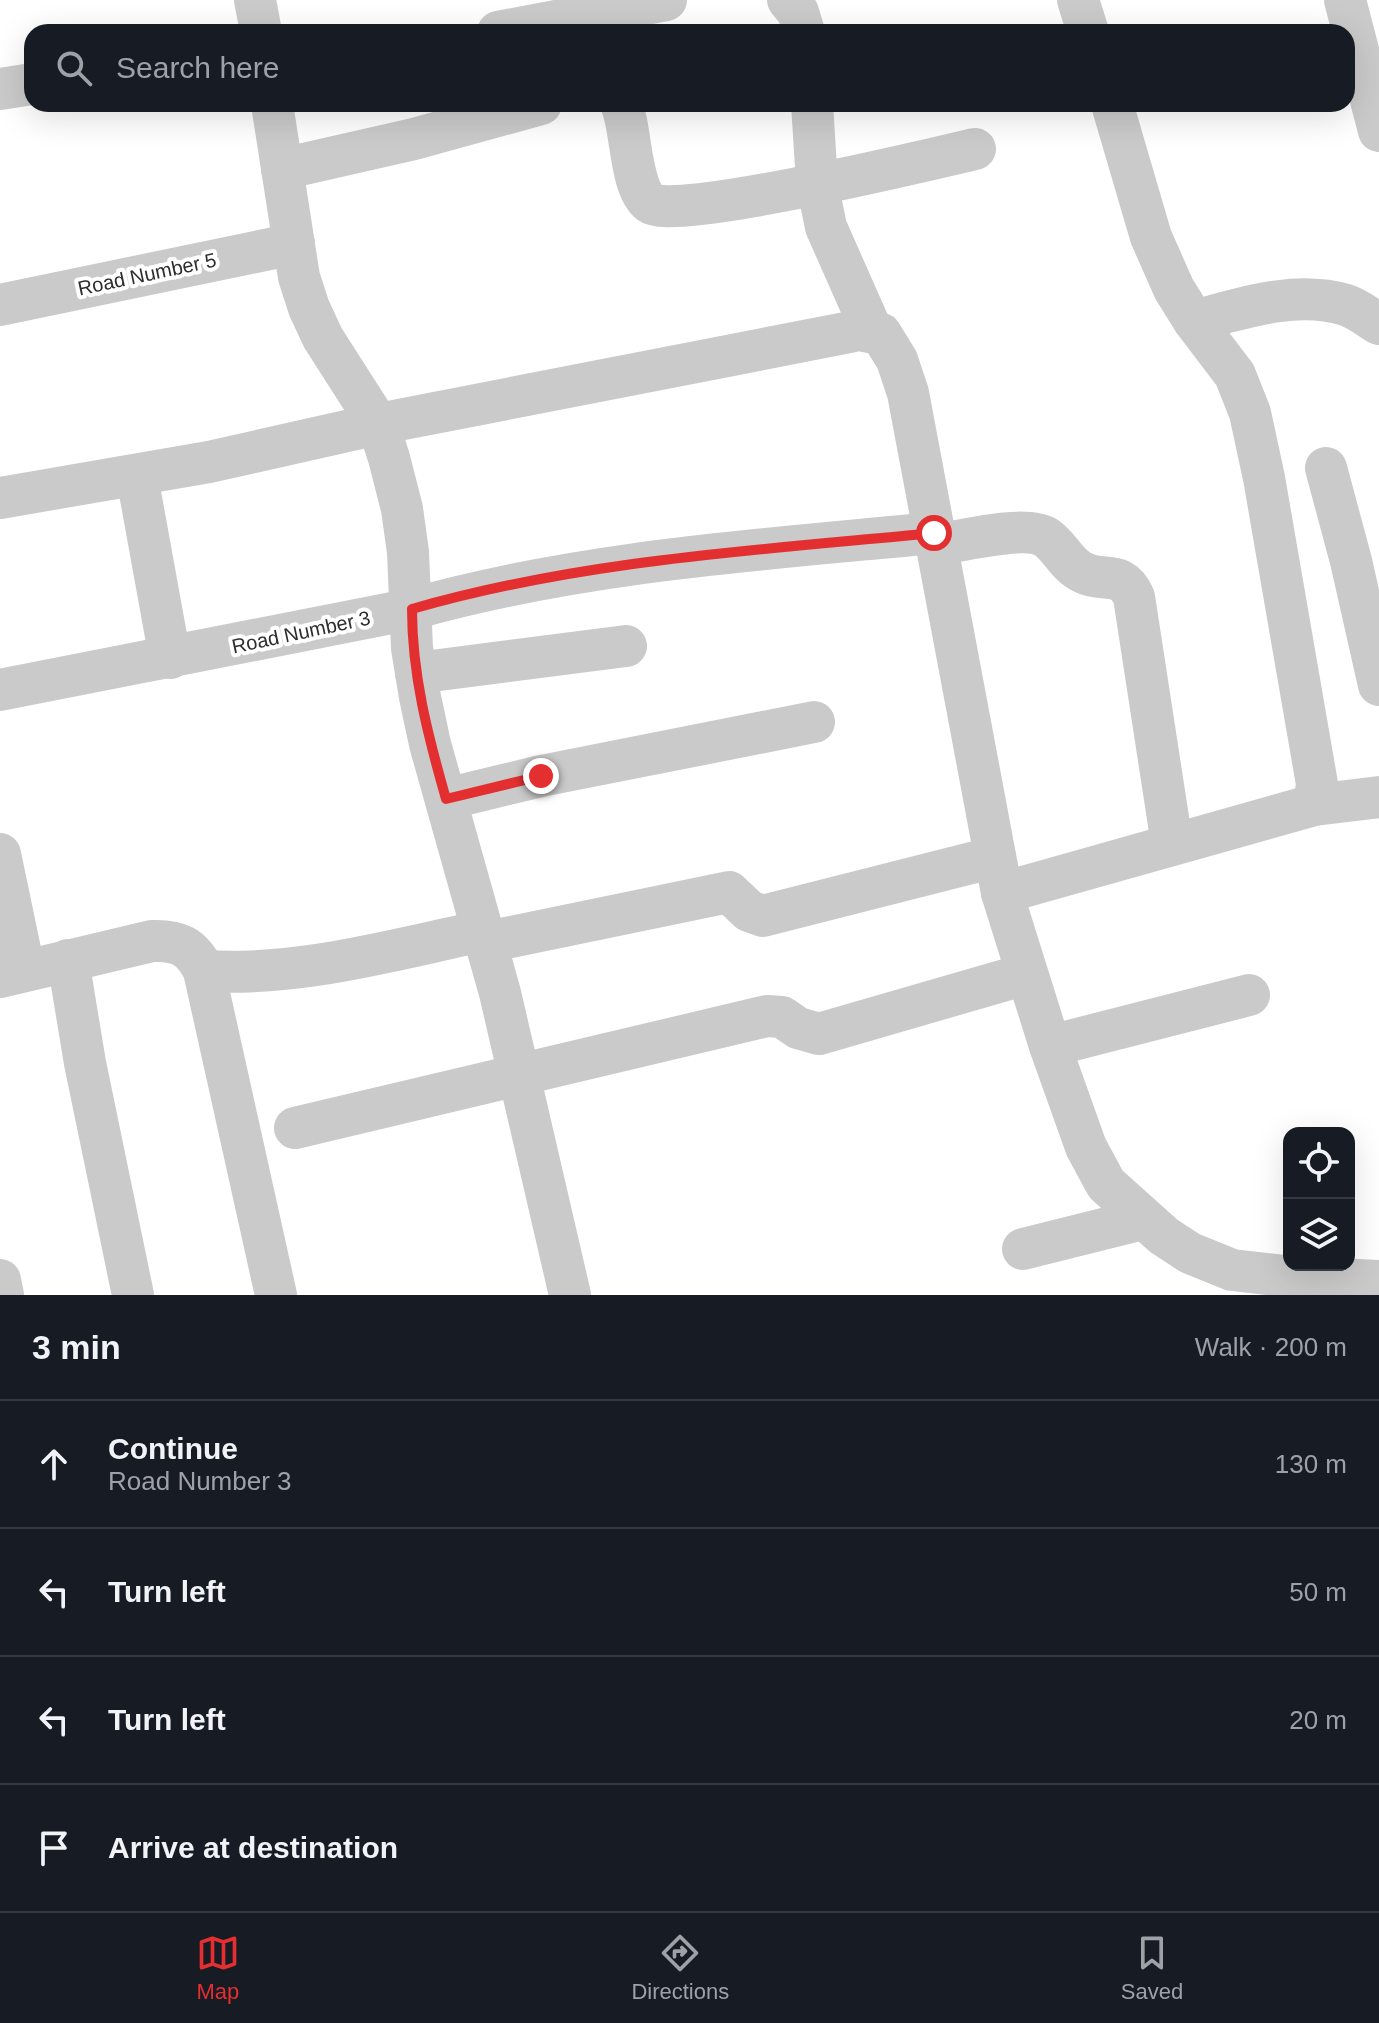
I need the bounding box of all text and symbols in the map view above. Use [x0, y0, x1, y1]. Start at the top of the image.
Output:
search box [24, 24, 1355, 112]
icon: search [52, 46, 96, 90]
text: Search here [116, 51, 279, 84]
street label: Road Number 5 [76, 249, 218, 299]
route start [916, 515, 952, 551]
street label: Road Number 3 [230, 607, 372, 657]
route end [523, 758, 559, 794]
map controls [1283, 1127, 1355, 1271]
button: locate [1283, 1127, 1355, 1199]
button: layers [1283, 1199, 1355, 1271]
text: 3 min [32, 1328, 121, 1366]
text: Walk · 200 m [1195, 1332, 1347, 1362]
text: Continue [108, 1432, 238, 1465]
icon: ahead [32, 1442, 76, 1486]
text: 130 m [1275, 1449, 1347, 1479]
text: Road Number 3 [108, 1466, 292, 1496]
icon: left [32, 1570, 76, 1614]
text: Turn left [108, 1575, 226, 1608]
text: 50 m [1289, 1577, 1347, 1607]
icon: left [32, 1698, 76, 1742]
text: Turn left [108, 1703, 226, 1736]
text: 20 m [1289, 1705, 1347, 1735]
icon: arrive [32, 1826, 76, 1870]
text: Arrive at destination [108, 1831, 398, 1864]
tab: Map [196, 1931, 240, 2005]
tab: Directions [631, 1931, 729, 2005]
tab: Saved [1121, 1931, 1183, 2005]

